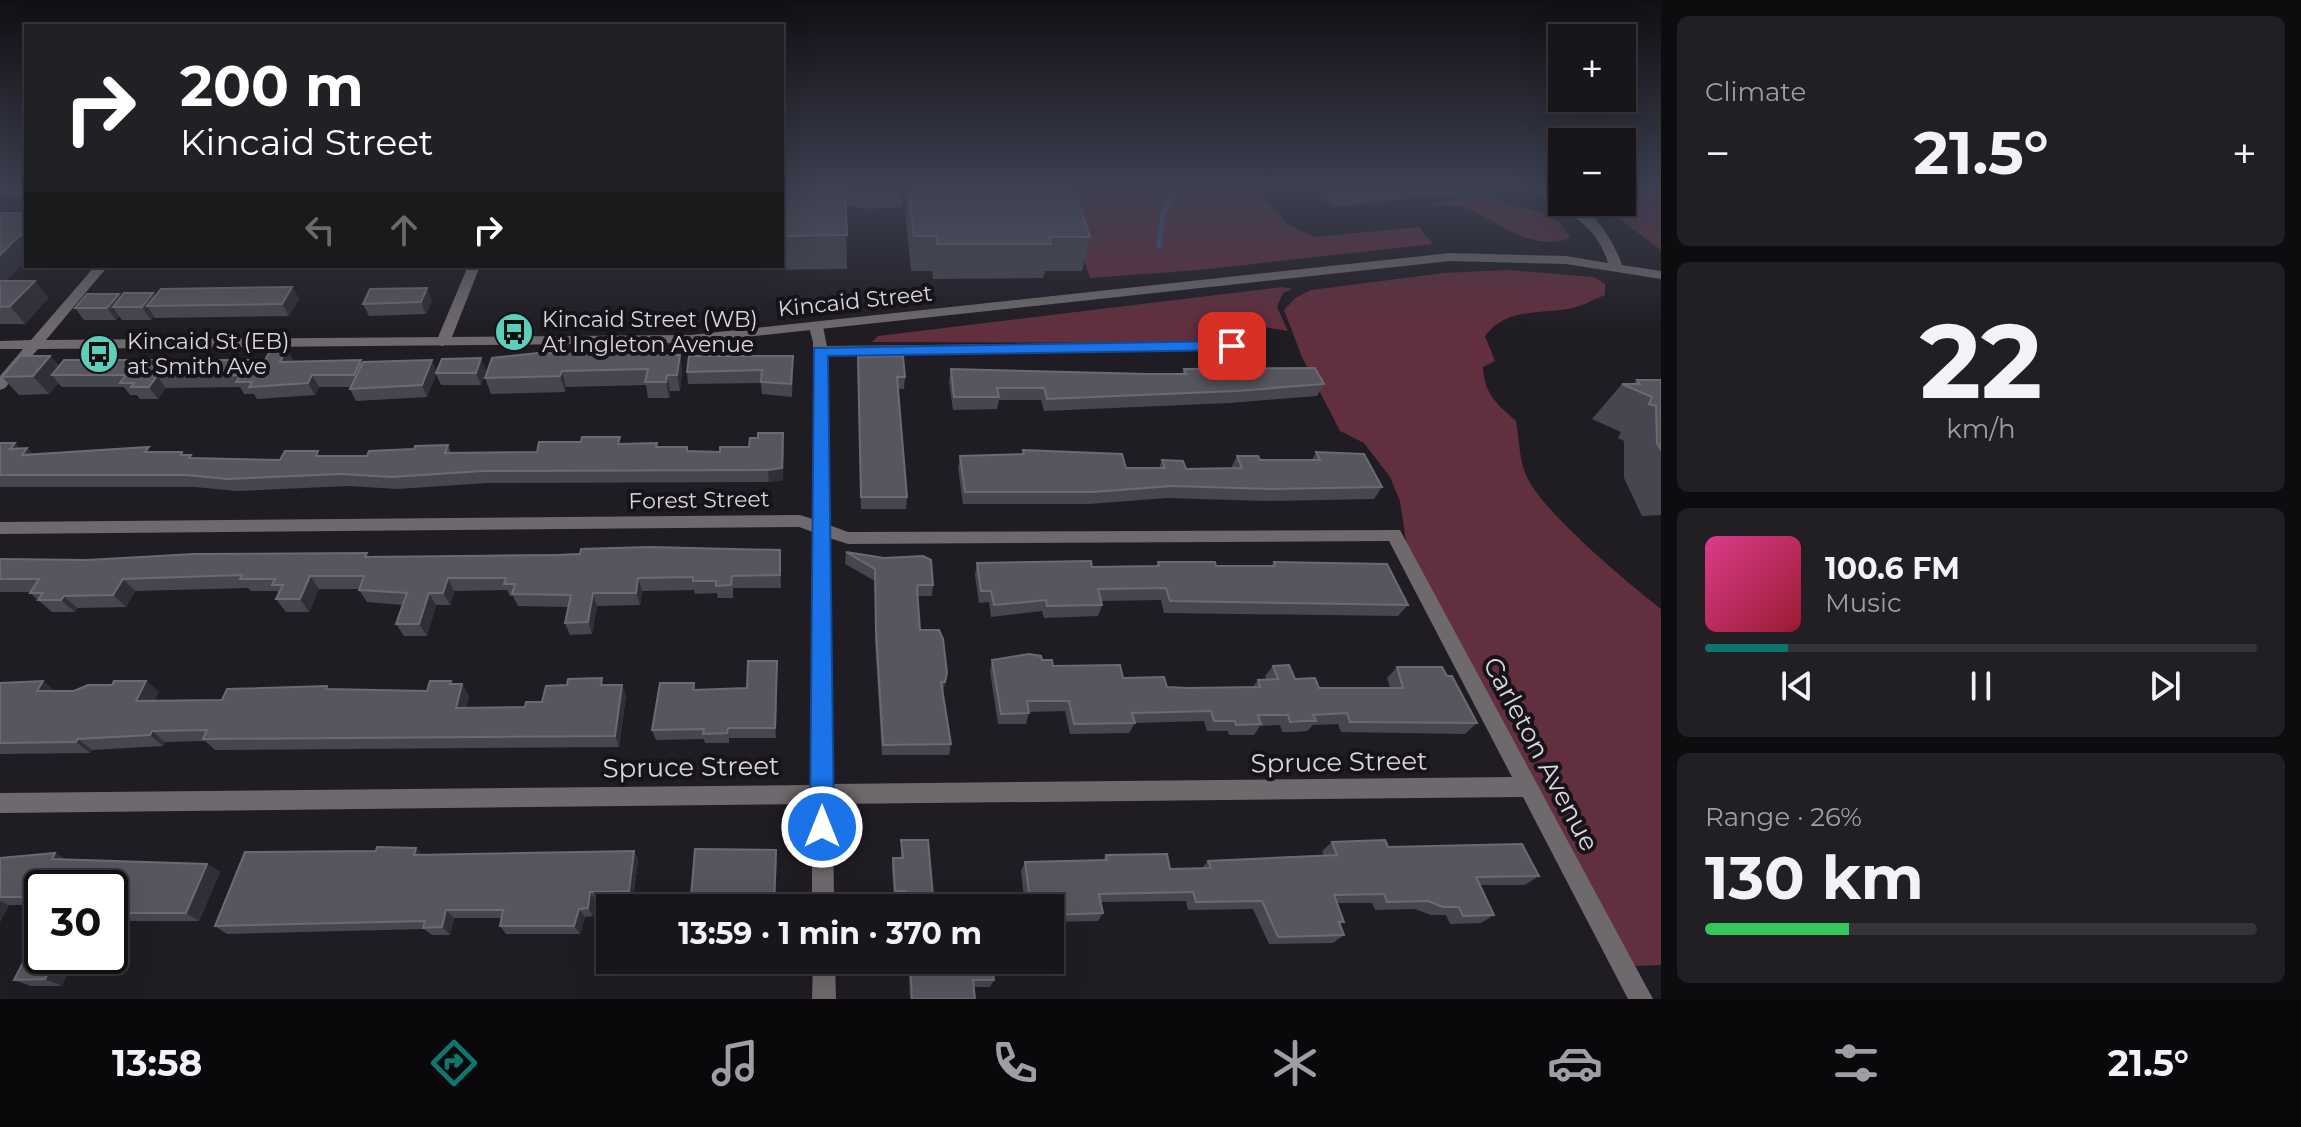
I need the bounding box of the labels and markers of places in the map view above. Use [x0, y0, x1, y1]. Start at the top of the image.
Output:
place label: Kincaid Street (WB) At Ingleton Avenue [542, 306, 758, 358]
bus stop icon: Kincaid Street (WB) At Ingleton Avenue [493, 311, 535, 353]
pin [1198, 312, 1266, 380]
place label: Kincaid St (EB) at Smith Ave [127, 328, 289, 380]
bus stop icon: Kincaid St (EB) at Smith Ave [78, 333, 120, 375]

